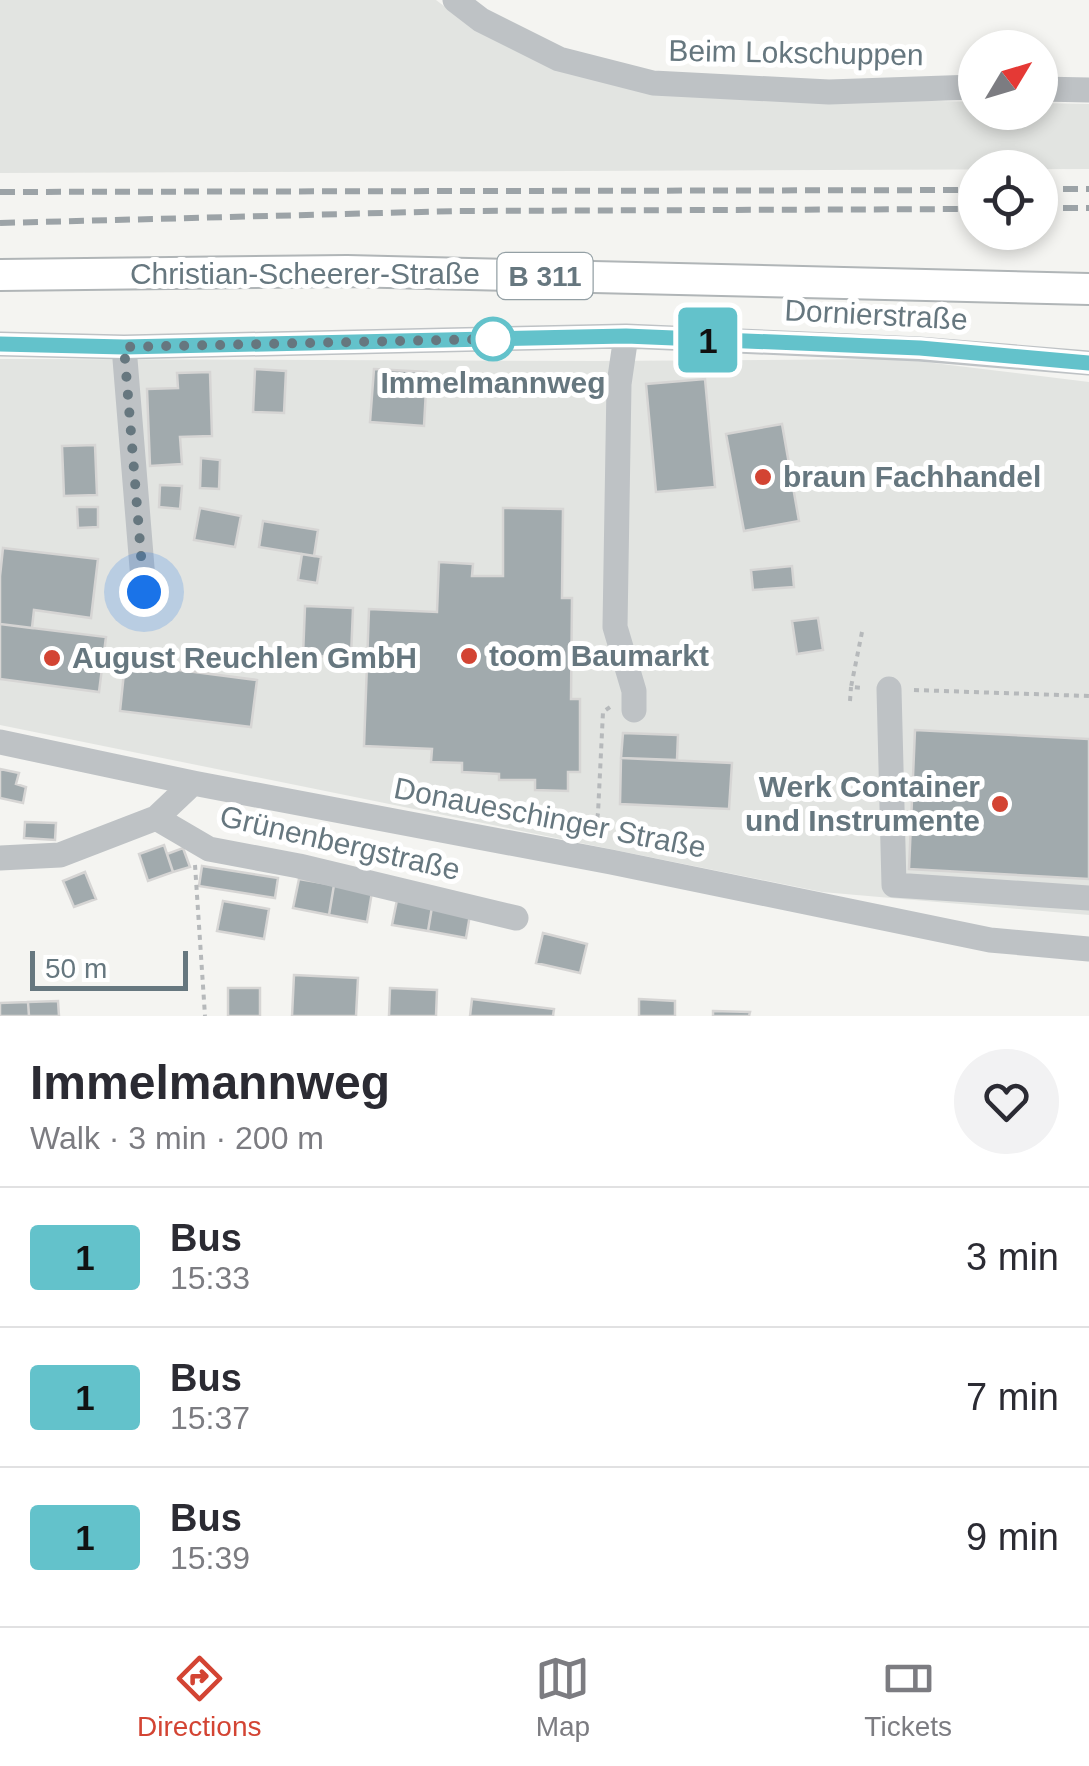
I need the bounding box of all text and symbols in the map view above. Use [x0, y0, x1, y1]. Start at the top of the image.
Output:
north arrow [958, 30, 1058, 130]
map controls [958, 30, 1058, 250]
street label: Beim Lokschuppen [668, 34, 924, 71]
button: locate [958, 150, 1058, 250]
road number: B 311 [498, 253, 592, 299]
street label: Christian-Scheerer-Straße [130, 257, 480, 290]
street label: Dornierstraße [784, 293, 968, 336]
line badge: 1 [676, 308, 740, 372]
marker: Immelmannweg [472, 318, 514, 360]
text: 1 [698, 321, 718, 360]
place label: Immelmannweg [380, 366, 606, 399]
place label: braun Fachhandel [783, 460, 1041, 493]
marker: braun Fachhandel [752, 466, 774, 488]
your location [119, 567, 169, 617]
place label: toom Baumarkt [489, 639, 709, 672]
place label: August Reuchlen GmbH [72, 641, 417, 674]
marker: toom Baumarkt [458, 645, 480, 667]
marker: August Reuchlen GmbH [41, 647, 63, 669]
place label: Werk Container und Instrumente [745, 770, 980, 837]
street label: Donaueschinger Straße [391, 771, 709, 864]
marker: Werk Container und Instrumente [989, 793, 1011, 815]
street label: Grünenbergstraße [217, 799, 463, 886]
scale bar [30, 946, 188, 990]
text: 50 m [45, 953, 107, 984]
button: heart [954, 1049, 1059, 1154]
text: Immelmannweg [30, 1056, 390, 1109]
text: Walk · 3 min · 200 m [30, 1120, 324, 1156]
text: Bus [170, 1217, 242, 1259]
text: 3 min [966, 1236, 1059, 1278]
text: 1 [75, 1238, 95, 1277]
text: 15:33 [170, 1260, 250, 1296]
text: Bus [170, 1357, 242, 1399]
text: 7 min [966, 1376, 1059, 1418]
text: 1 [75, 1378, 95, 1417]
text: 15:37 [170, 1400, 250, 1436]
text: Bus [170, 1497, 242, 1539]
text: 9 min [966, 1516, 1059, 1558]
text: 1 [75, 1518, 95, 1557]
text: 15:39 [170, 1540, 250, 1576]
tab: Directions [137, 1651, 261, 1743]
tab: Map [535, 1651, 590, 1743]
tab: Tickets [864, 1651, 952, 1743]

